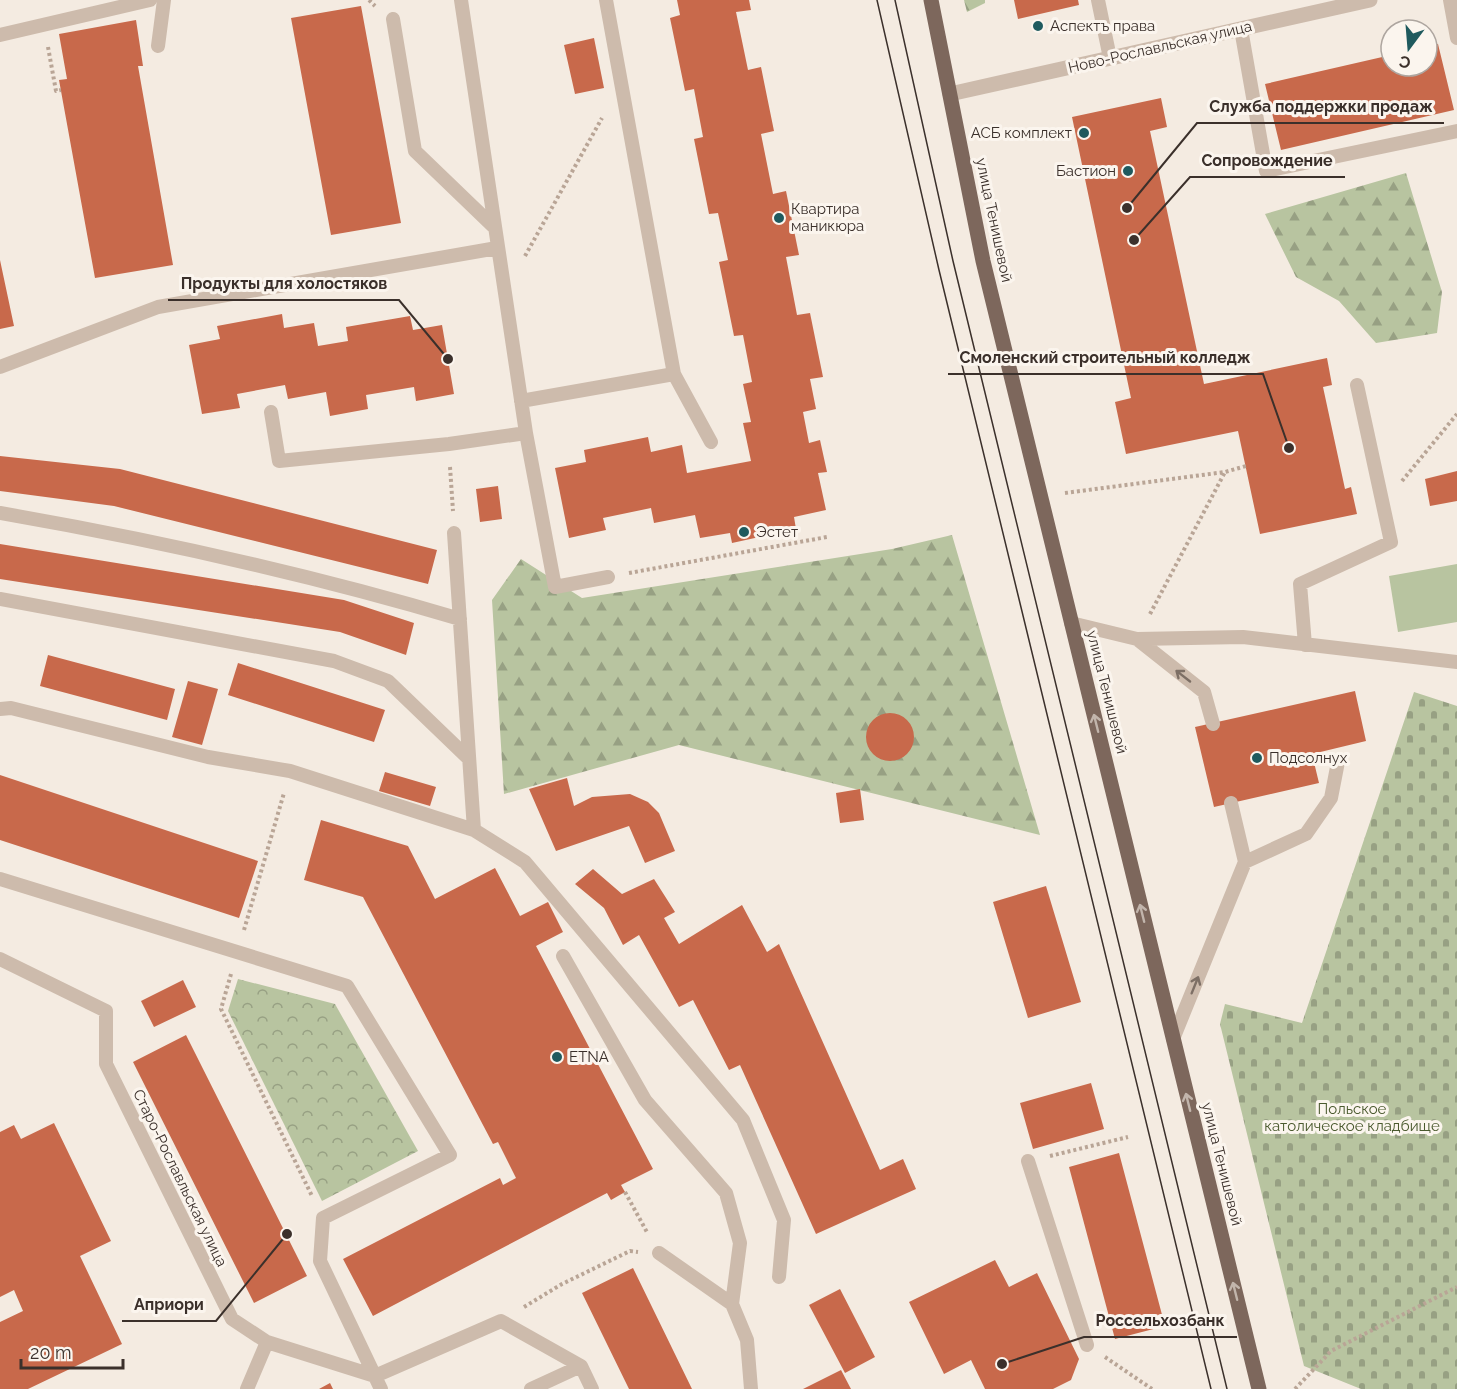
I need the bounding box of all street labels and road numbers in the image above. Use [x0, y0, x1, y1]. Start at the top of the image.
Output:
street label: Ново-Рославльская улица [1066, 17, 1254, 77]
street label: улица Тенишевой [972, 156, 1016, 284]
street label: улица Тенишевой [1083, 629, 1131, 755]
street label: Старо-Рославльская улица [129, 1086, 231, 1270]
street label: улица Тенишевой [1198, 1101, 1246, 1227]

